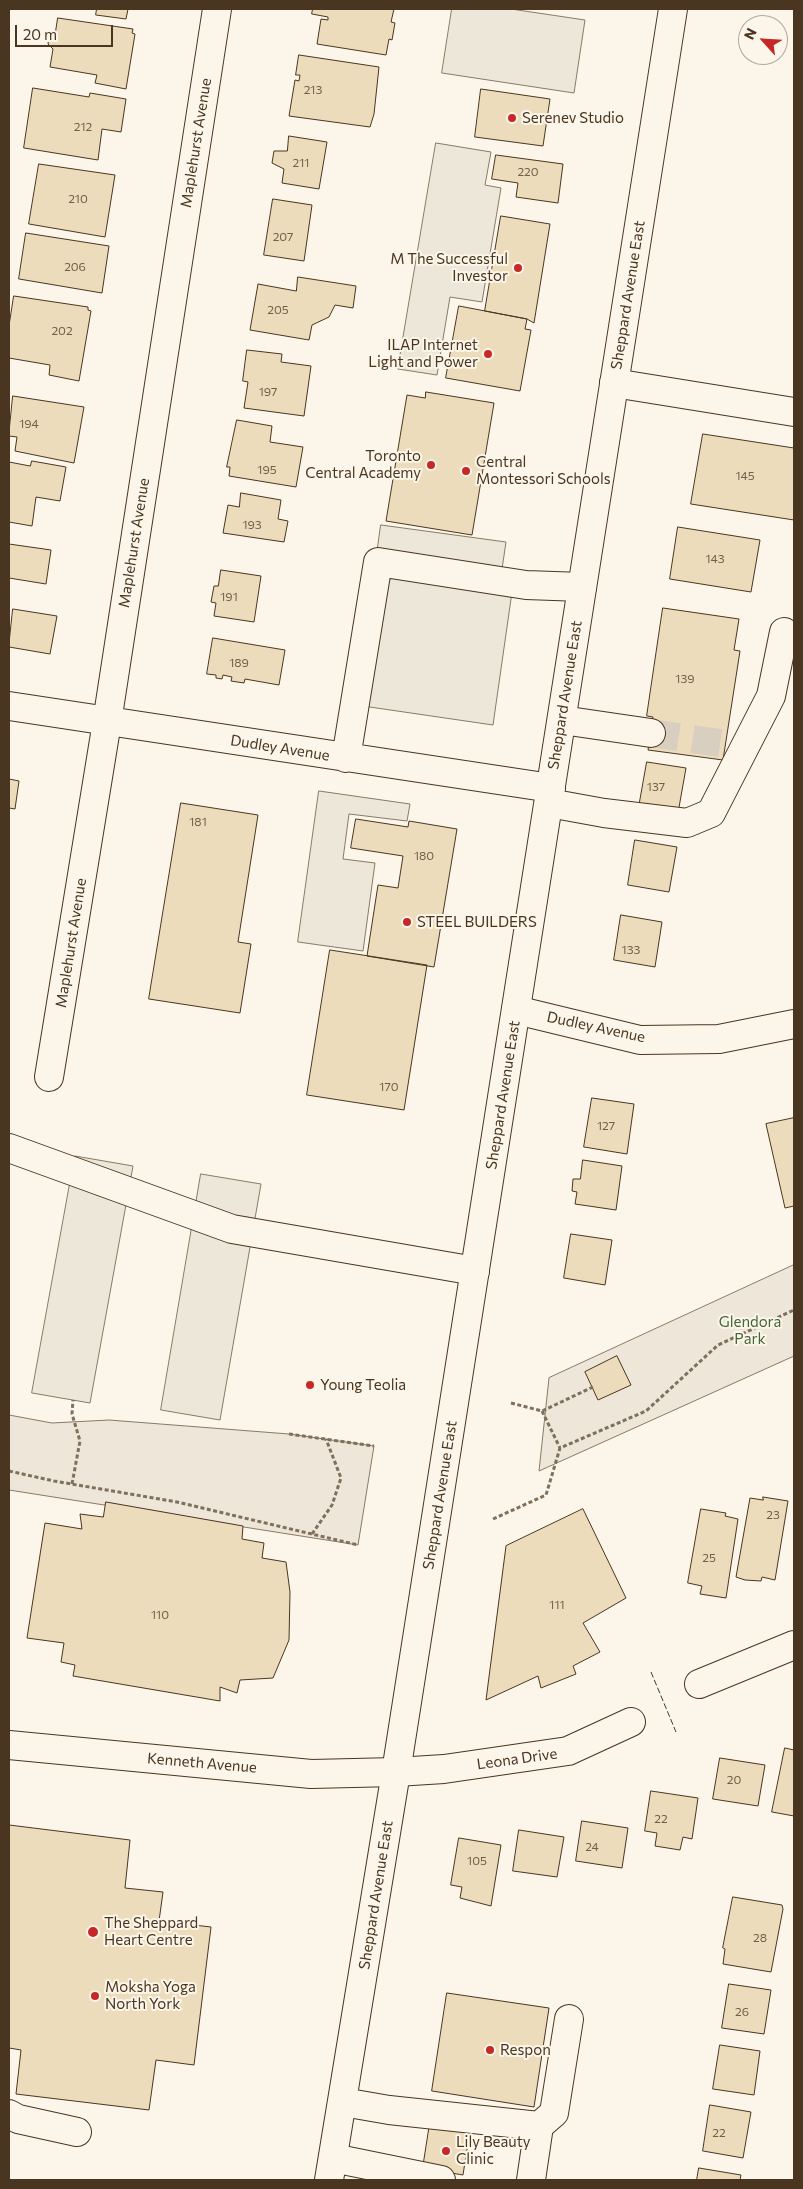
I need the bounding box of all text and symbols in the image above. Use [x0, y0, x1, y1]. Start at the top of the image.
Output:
scale bar [18, 15, 115, 47]
north arrow [738, 15, 788, 65]
text: 20 m [23, 25, 57, 43]
text: N [740, 25, 760, 42]
street label: Maplehurst Avenue [177, 77, 215, 209]
house number: 213 [304, 83, 322, 97]
place label: Serenev Studio [522, 109, 624, 127]
marker: Serenev Studio [506, 112, 518, 124]
house number: 212 [74, 120, 92, 134]
house number: 211 [293, 156, 309, 170]
house number: 220 [517, 165, 539, 179]
house number: 210 [68, 192, 88, 206]
street label: Sheppard Avenue East [607, 219, 649, 371]
house number: 207 [273, 230, 293, 244]
place label: M The Successful Investor [390, 250, 508, 285]
house number: 206 [64, 260, 86, 274]
marker: M The Successful Investor [512, 262, 524, 274]
house number: 205 [267, 303, 289, 317]
house number: 202 [51, 324, 73, 338]
place label: ILAP Internet Light and Power [368, 336, 478, 371]
marker: ILAP Internet Light and Power [482, 348, 494, 360]
house number: 197 [259, 385, 277, 399]
house number: 194 [19, 417, 39, 431]
place label: Toronto Central Academy [305, 447, 421, 482]
place label: Central Montessori Schools [476, 453, 611, 488]
marker: Toronto Central Academy [425, 459, 437, 471]
house number: 195 [257, 463, 277, 477]
marker: Central Montessori Schools [460, 465, 472, 477]
house number: 145 [735, 469, 755, 483]
street label: Maplehurst Avenue [115, 477, 153, 609]
house number: 193 [242, 518, 262, 532]
house number: 143 [705, 552, 725, 566]
house number: 191 [220, 590, 238, 604]
street label: Sheppard Avenue East [544, 619, 586, 771]
house number: 189 [229, 656, 249, 670]
house number: 139 [675, 672, 695, 686]
street label: Dudley Avenue [229, 731, 331, 765]
house number: 137 [647, 780, 665, 794]
house number: 181 [189, 815, 207, 829]
house number: 180 [414, 849, 434, 863]
street label: Maplehurst Avenue [52, 877, 90, 1009]
place label: STEEL BUILDERS [417, 913, 537, 931]
marker: STEEL BUILDERS [401, 916, 413, 928]
house number: 133 [622, 943, 640, 957]
street label: Dudley Avenue [545, 1008, 647, 1046]
street label: Sheppard Avenue East [482, 1019, 524, 1171]
house number: 170 [379, 1080, 399, 1094]
house number: 127 [597, 1119, 615, 1133]
park label: Glendora Park [719, 1313, 781, 1348]
place label: Young Teolia [320, 1376, 406, 1394]
marker: Young Teolia [304, 1379, 316, 1391]
street label: Sheppard Avenue East [419, 1419, 461, 1571]
house number: 23 [766, 1508, 780, 1522]
house number: 25 [702, 1551, 716, 1565]
house number: 111 [549, 1598, 565, 1612]
house number: 110 [151, 1608, 169, 1622]
street label: Leona Drive [476, 1744, 558, 1774]
street label: Kenneth Avenue [146, 1749, 258, 1777]
house number: 20 [727, 1773, 741, 1787]
house number: 22 [654, 1812, 668, 1826]
street label: Sheppard Avenue East [355, 1819, 397, 1971]
house number: 24 [585, 1840, 599, 1854]
house number: 105 [467, 1854, 487, 1868]
place label: The Sheppard Heart Centre [104, 1914, 198, 1949]
marker: The Sheppard Heart Centre [86, 1925, 100, 1939]
house number: 28 [753, 1931, 767, 1945]
place label: Moksha Yoga North York [105, 1978, 196, 2013]
marker: Moksha Yoga North York [89, 1990, 101, 2002]
house number: 26 [735, 2005, 749, 2019]
place label: Respon [500, 2041, 551, 2059]
marker: Respon [484, 2044, 496, 2056]
house number: 22 [712, 2126, 726, 2140]
place label: Lily Beauty Clinic [456, 2133, 531, 2168]
marker: Lily Beauty Clinic [440, 2145, 452, 2157]

